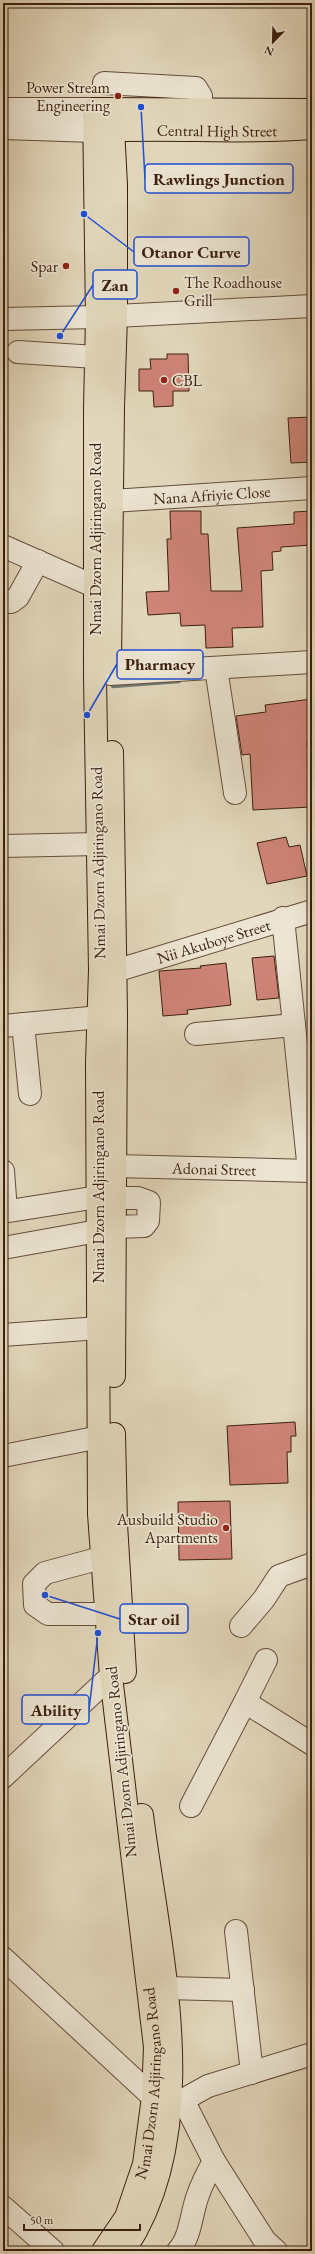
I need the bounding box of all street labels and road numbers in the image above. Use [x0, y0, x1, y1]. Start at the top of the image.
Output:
street label: Central High Street [157, 119, 278, 141]
street label: Nmai Dzorn Adjiringano Road [85, 442, 106, 635]
street label: Nana Afriyie Close [152, 480, 271, 509]
street label: Nmai Dzorn Adjiringano Road [86, 766, 110, 959]
street label: Nii Akuboye Street [154, 914, 273, 968]
street label: Nmai Dzorn Adjiringano Road [88, 1090, 109, 1283]
street label: Adonai Street [171, 1157, 256, 1180]
street label: Nmai Dzorn Adjiringano Road [100, 1664, 142, 1859]
street label: Nmai Dzorn Adjiringano Road [129, 1986, 166, 2182]

